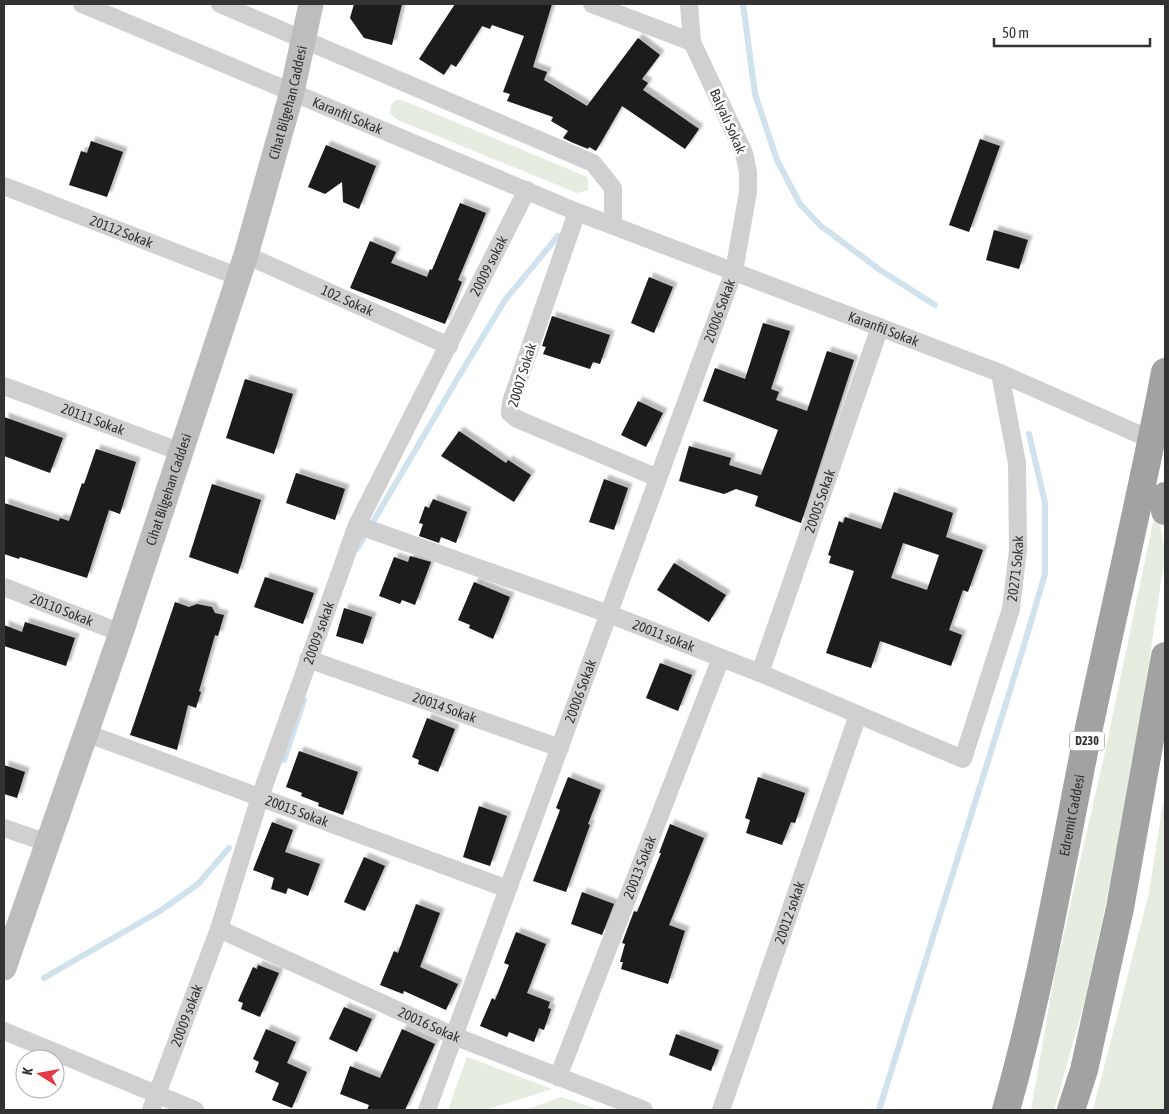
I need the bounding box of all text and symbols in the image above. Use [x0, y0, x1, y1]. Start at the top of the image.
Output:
scale bar [994, 15, 1150, 47]
text: 50 m [1002, 24, 1029, 41]
street label: Cihat Bilgehan Caddesi [265, 44, 310, 161]
street label: Balyalı Sokak [707, 86, 749, 156]
street label: Karanfil Sokak [310, 94, 385, 137]
street label: 20112 Sokak [88, 212, 155, 251]
street label: 20009 sokak [467, 233, 510, 299]
street label: 20006 Sokak [701, 277, 738, 345]
street label: 102. Sokak [319, 282, 376, 319]
street label: Karanfil Sokak [846, 308, 921, 349]
street label: 20007 Sokak [505, 341, 539, 409]
street label: 20111 Sokak [59, 400, 127, 438]
street label: Cihat Bilgehan Caddesi [142, 431, 194, 548]
street label: 20005 Sokak [801, 467, 838, 535]
street label: 20271 Sokak [1004, 536, 1026, 602]
street label: 20110 Sokak [28, 590, 95, 629]
street label: 20009 sokak [300, 599, 337, 666]
street label: 20011 sokak [630, 616, 697, 655]
street label: 20006 Sokak [561, 657, 599, 725]
street label: 20014 Sokak [411, 689, 479, 726]
road number: D230 [1070, 731, 1104, 750]
street label: Edremit Caddesi [1056, 773, 1087, 858]
street label: 20015 Sokak [263, 792, 331, 830]
street label: 20013 Sokak [620, 834, 659, 901]
street label: 20012 sokak [771, 879, 808, 946]
street label: 20009 sokak [168, 982, 205, 1049]
street label: 20016 Sokak [396, 1004, 462, 1046]
north arrow [15, 1049, 65, 1099]
text: K [19, 1066, 36, 1076]

